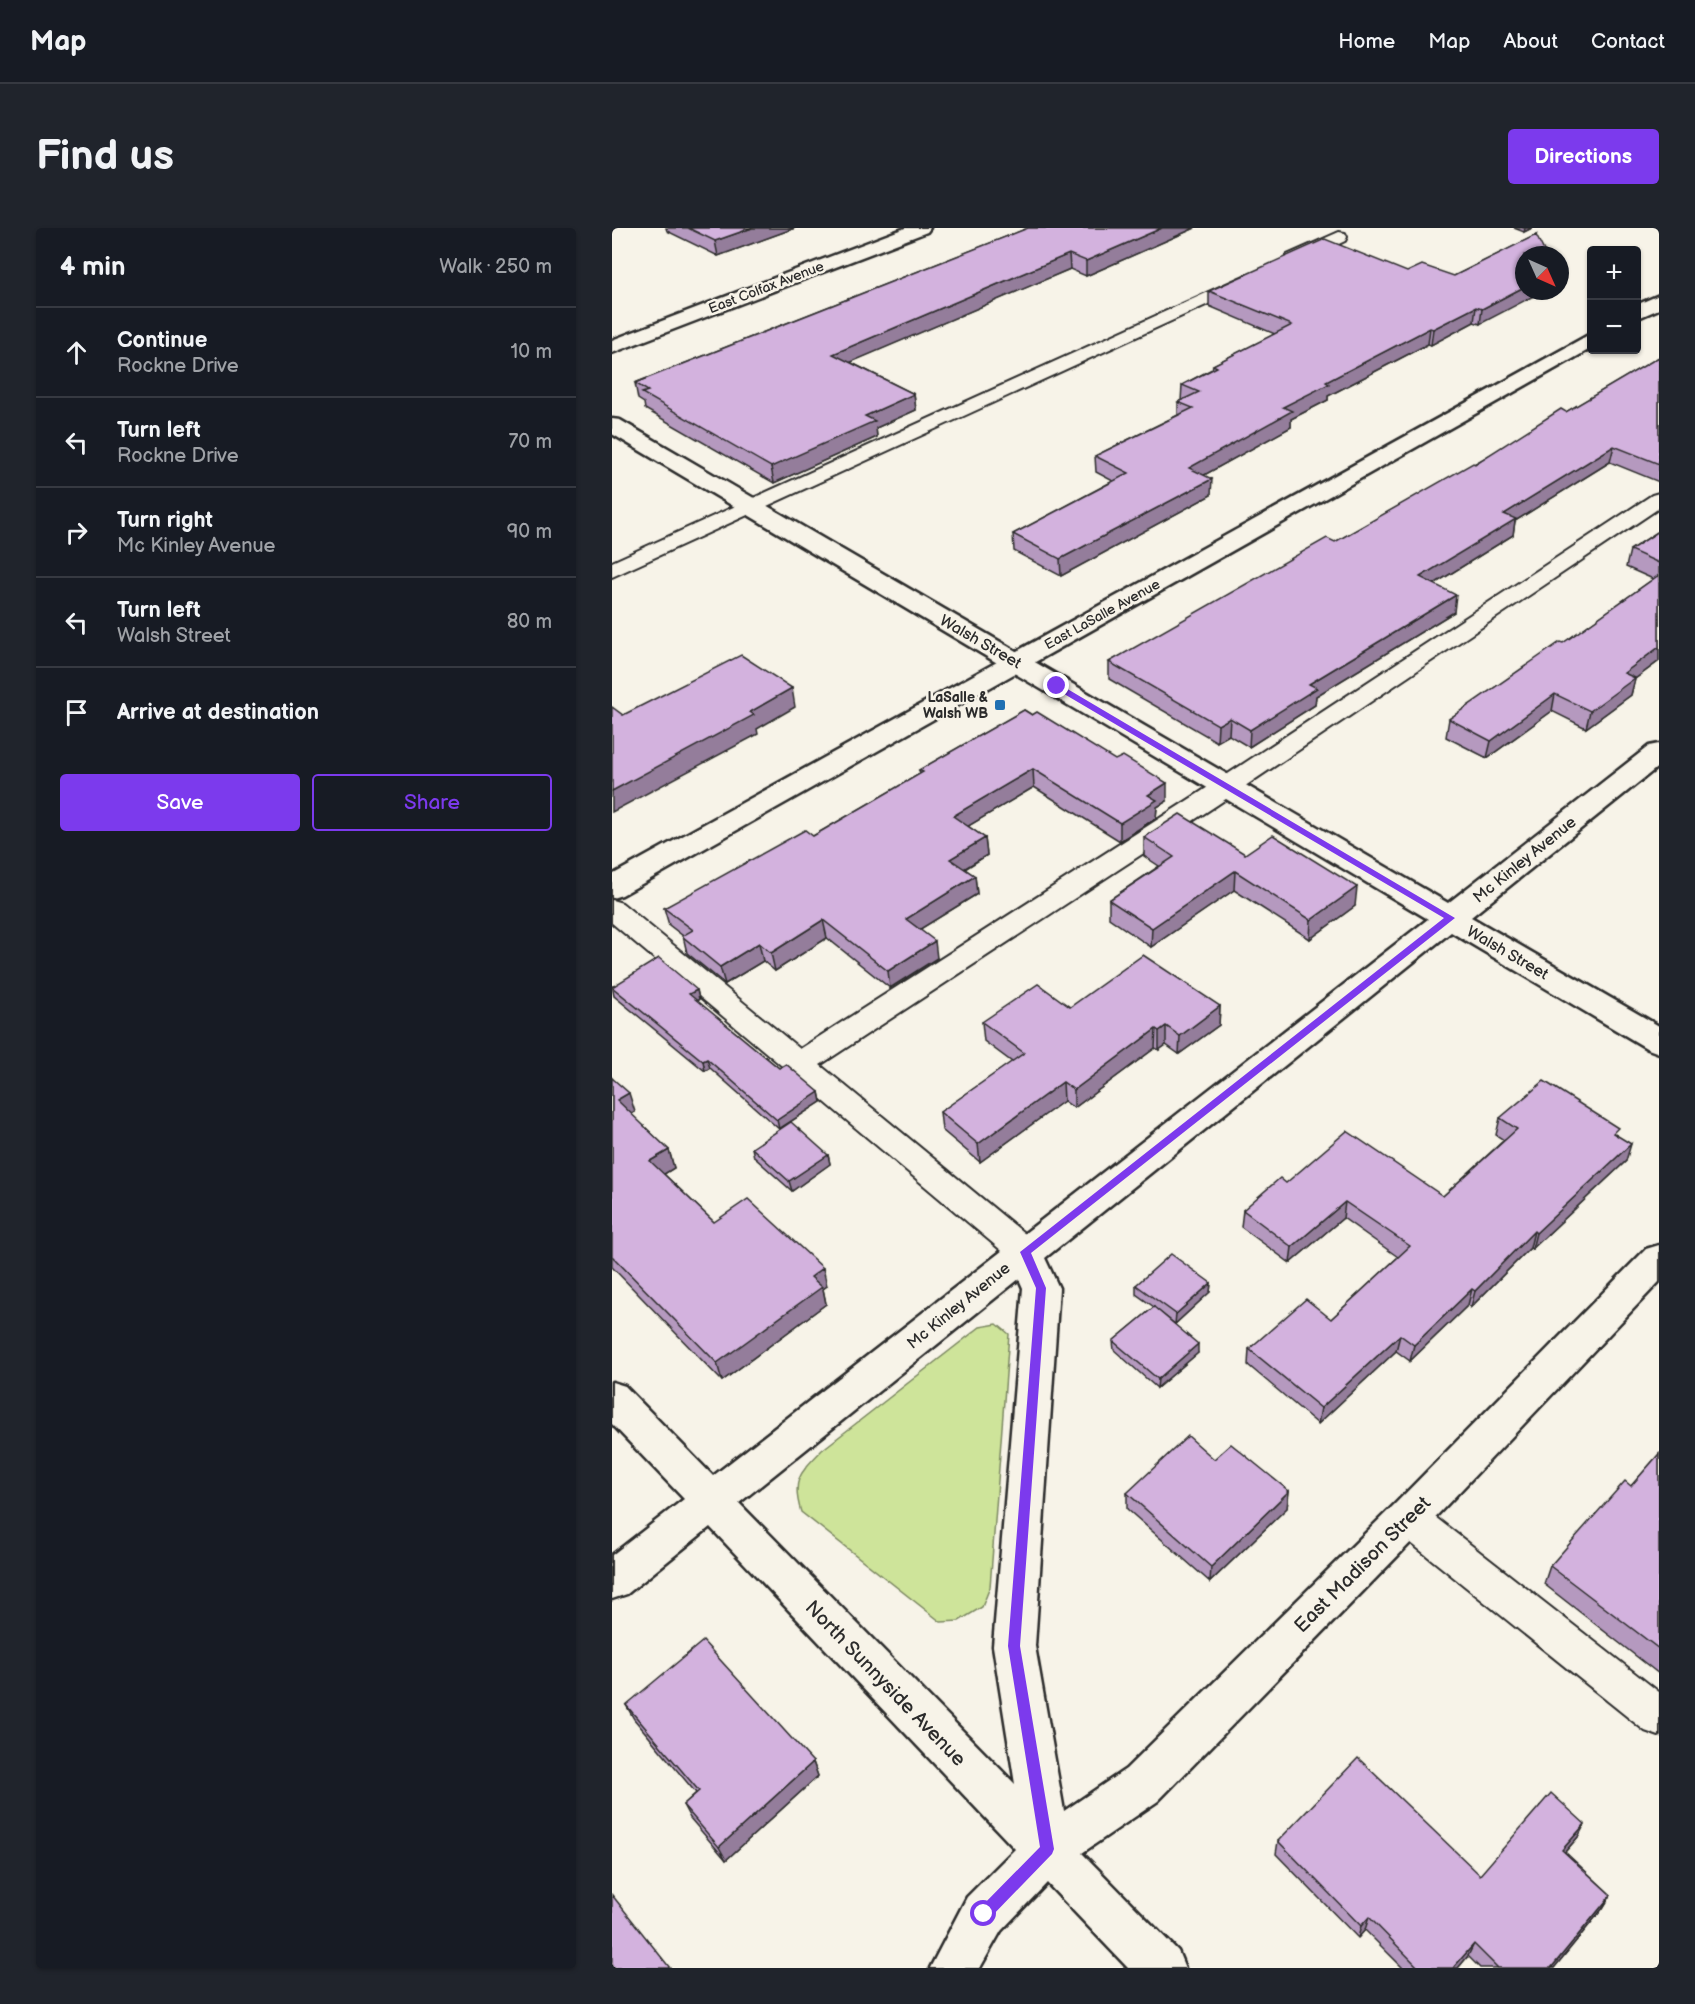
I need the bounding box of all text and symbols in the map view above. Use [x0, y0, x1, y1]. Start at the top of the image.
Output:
text: Map [30, 25, 86, 58]
text: Home [1338, 29, 1395, 54]
text: Map [1428, 29, 1470, 54]
text: About [1503, 29, 1558, 54]
text: Contact [1591, 29, 1665, 54]
button: Directions [1508, 129, 1659, 184]
text: Find us [36, 131, 174, 182]
north arrow [1515, 246, 1569, 300]
map controls [1587, 246, 1641, 354]
button: + [1587, 246, 1641, 300]
text: 4 min [60, 252, 125, 283]
text: Walk · 250 m [439, 255, 552, 279]
street label: East Colfax Avenue [706, 258, 826, 317]
button: − [1587, 300, 1641, 354]
text: Continue [117, 327, 207, 354]
icon: ahead [60, 336, 93, 369]
text: 10 m [511, 340, 552, 364]
text: Rockne Drive [117, 354, 239, 378]
text: Turn left [117, 417, 201, 444]
icon: left [60, 426, 93, 459]
text: 70 m [508, 430, 552, 454]
text: Rockne Drive [117, 444, 239, 468]
text: Turn right [117, 507, 213, 534]
icon: right [60, 516, 93, 549]
text: 90 m [507, 520, 552, 544]
text: Mc Kinley Avenue [117, 534, 275, 558]
street label: East LaSalle Avenue [1042, 576, 1163, 653]
text: Turn left [117, 597, 201, 624]
icon: left [60, 606, 93, 639]
text: 80 m [507, 610, 552, 634]
street label: Walsh Street [936, 611, 1024, 673]
text: Walsh Street [117, 624, 231, 648]
route end [1043, 672, 1069, 698]
place label: LaSalle & Walsh WB [923, 689, 988, 722]
icon: arrive [60, 696, 93, 729]
marker: LaSalle & Walsh WB [993, 698, 1007, 712]
text: Arrive at destination [117, 699, 319, 726]
button: Save [60, 774, 300, 831]
button: Share [312, 774, 552, 831]
street label: Mc Kinley Avenue [1470, 813, 1581, 907]
street label: Walsh Street [1463, 922, 1551, 984]
street label: Mc Kinley Avenue [904, 1259, 1015, 1353]
street label: East Madison Street [1289, 1491, 1436, 1638]
street label: North Sunnyside Avenue [800, 1596, 971, 1772]
route start [970, 1900, 996, 1926]

